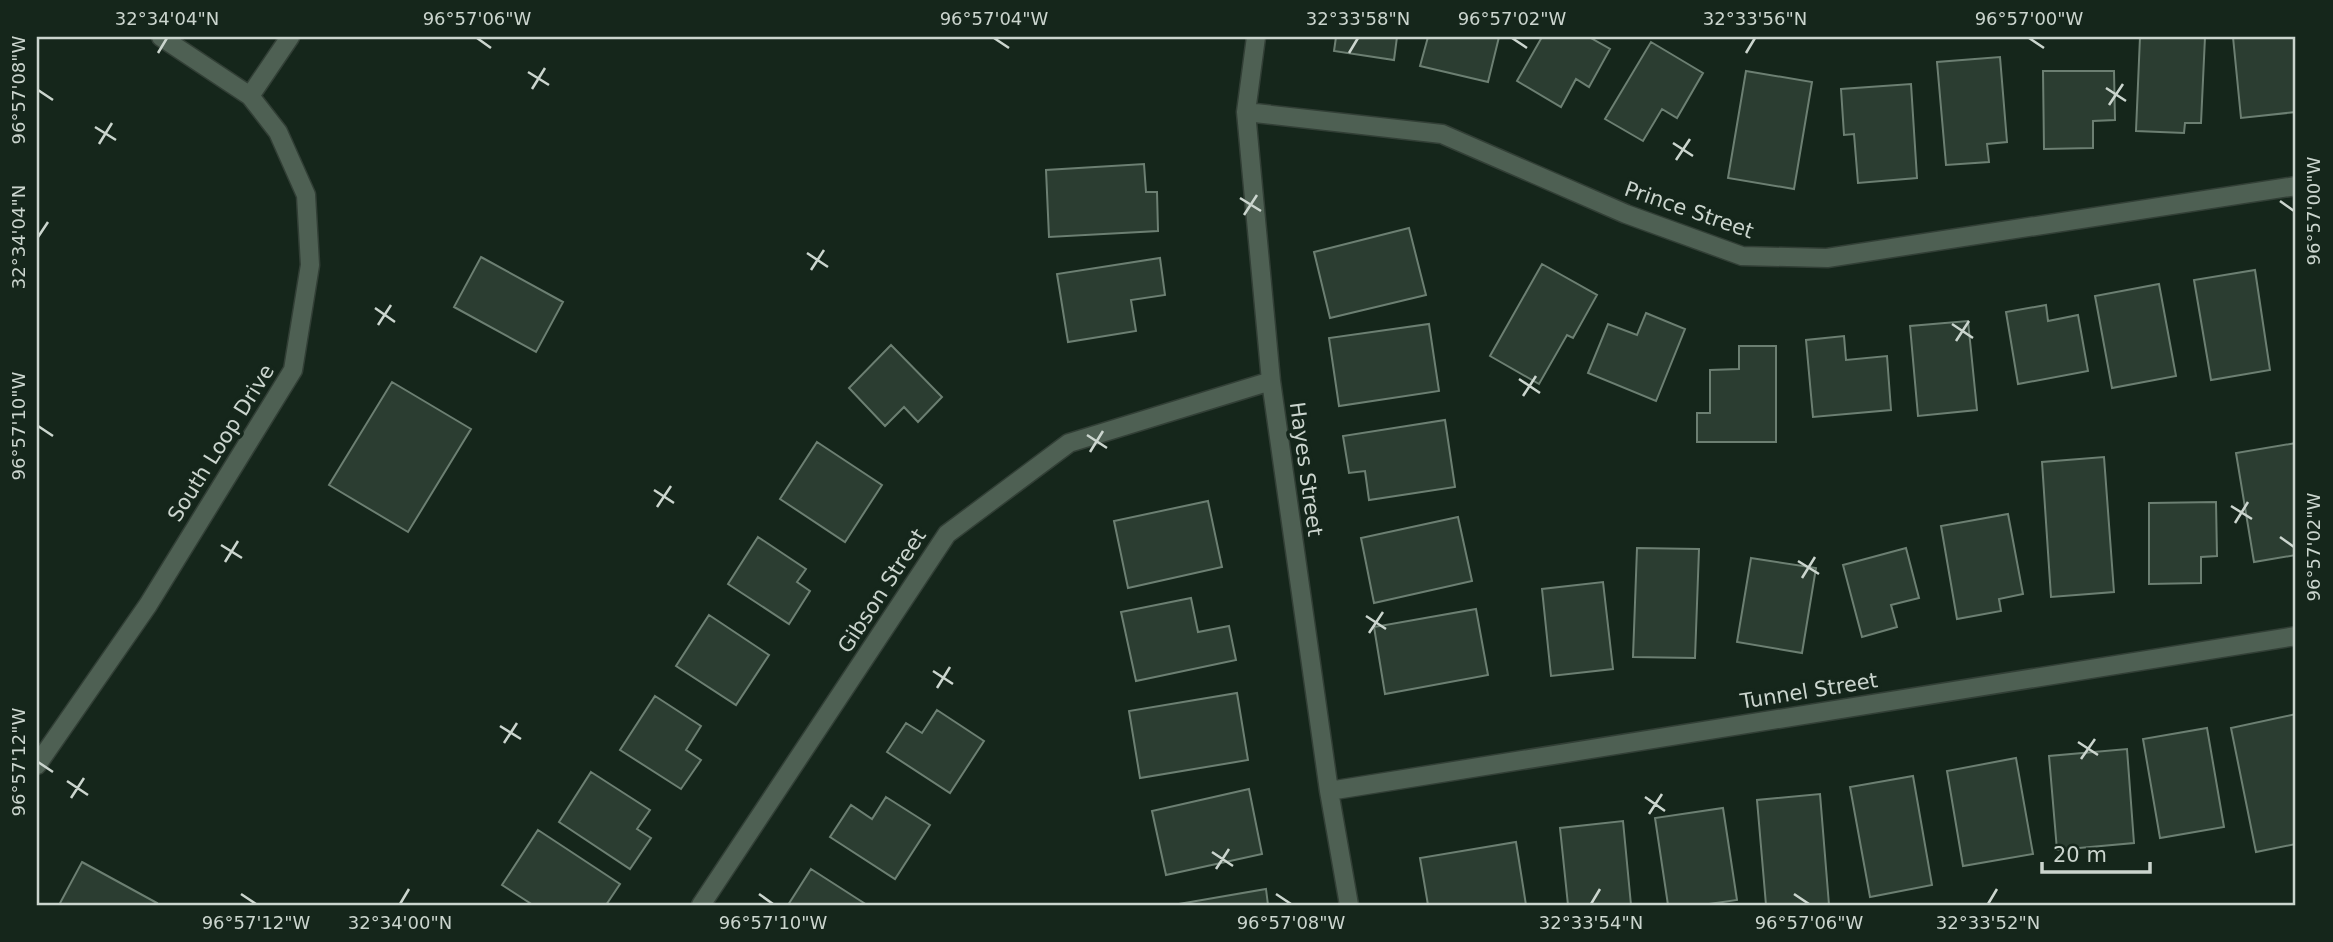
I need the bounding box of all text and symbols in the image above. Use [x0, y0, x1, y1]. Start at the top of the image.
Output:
text: 32°34'04"N [115, 8, 219, 29]
text: 96°57'06"W [423, 8, 532, 29]
text: 96°57'04"W [940, 8, 1049, 29]
text: 32°33'58"N [1306, 8, 1410, 29]
text: 96°57'02"W [1458, 8, 1567, 29]
text: 32°33'56"N [1703, 8, 1807, 29]
text: 96°57'00"W [1975, 8, 2084, 29]
text: 96°57'08"W [8, 35, 29, 144]
text: 96°57'00"W [2303, 156, 2324, 265]
street label: Prince Street [1621, 177, 1757, 243]
text: 32°34'04"N [8, 185, 29, 289]
street label: South Loop Drive [163, 360, 279, 526]
text: 96°57'10"W [8, 371, 29, 480]
street label: Hayes Street [1285, 400, 1327, 538]
text: 96°57'02"W [2303, 492, 2324, 601]
street label: Gibson Street [833, 524, 931, 658]
street label: Tunnel Street [1738, 668, 1879, 714]
text: 96°57'12"W [8, 707, 29, 816]
scale bar [2042, 830, 2151, 874]
text: 20 m [2053, 843, 2107, 867]
text: 96°57'12"W [202, 912, 311, 933]
text: 32°34'00"N [348, 912, 452, 933]
text: 96°57'10"W [719, 912, 828, 933]
text: 96°57'08"W [1237, 912, 1346, 933]
text: 32°33'54"N [1539, 912, 1643, 933]
text: 96°57'06"W [1755, 912, 1864, 933]
text: 32°33'52"N [1936, 912, 2040, 933]

